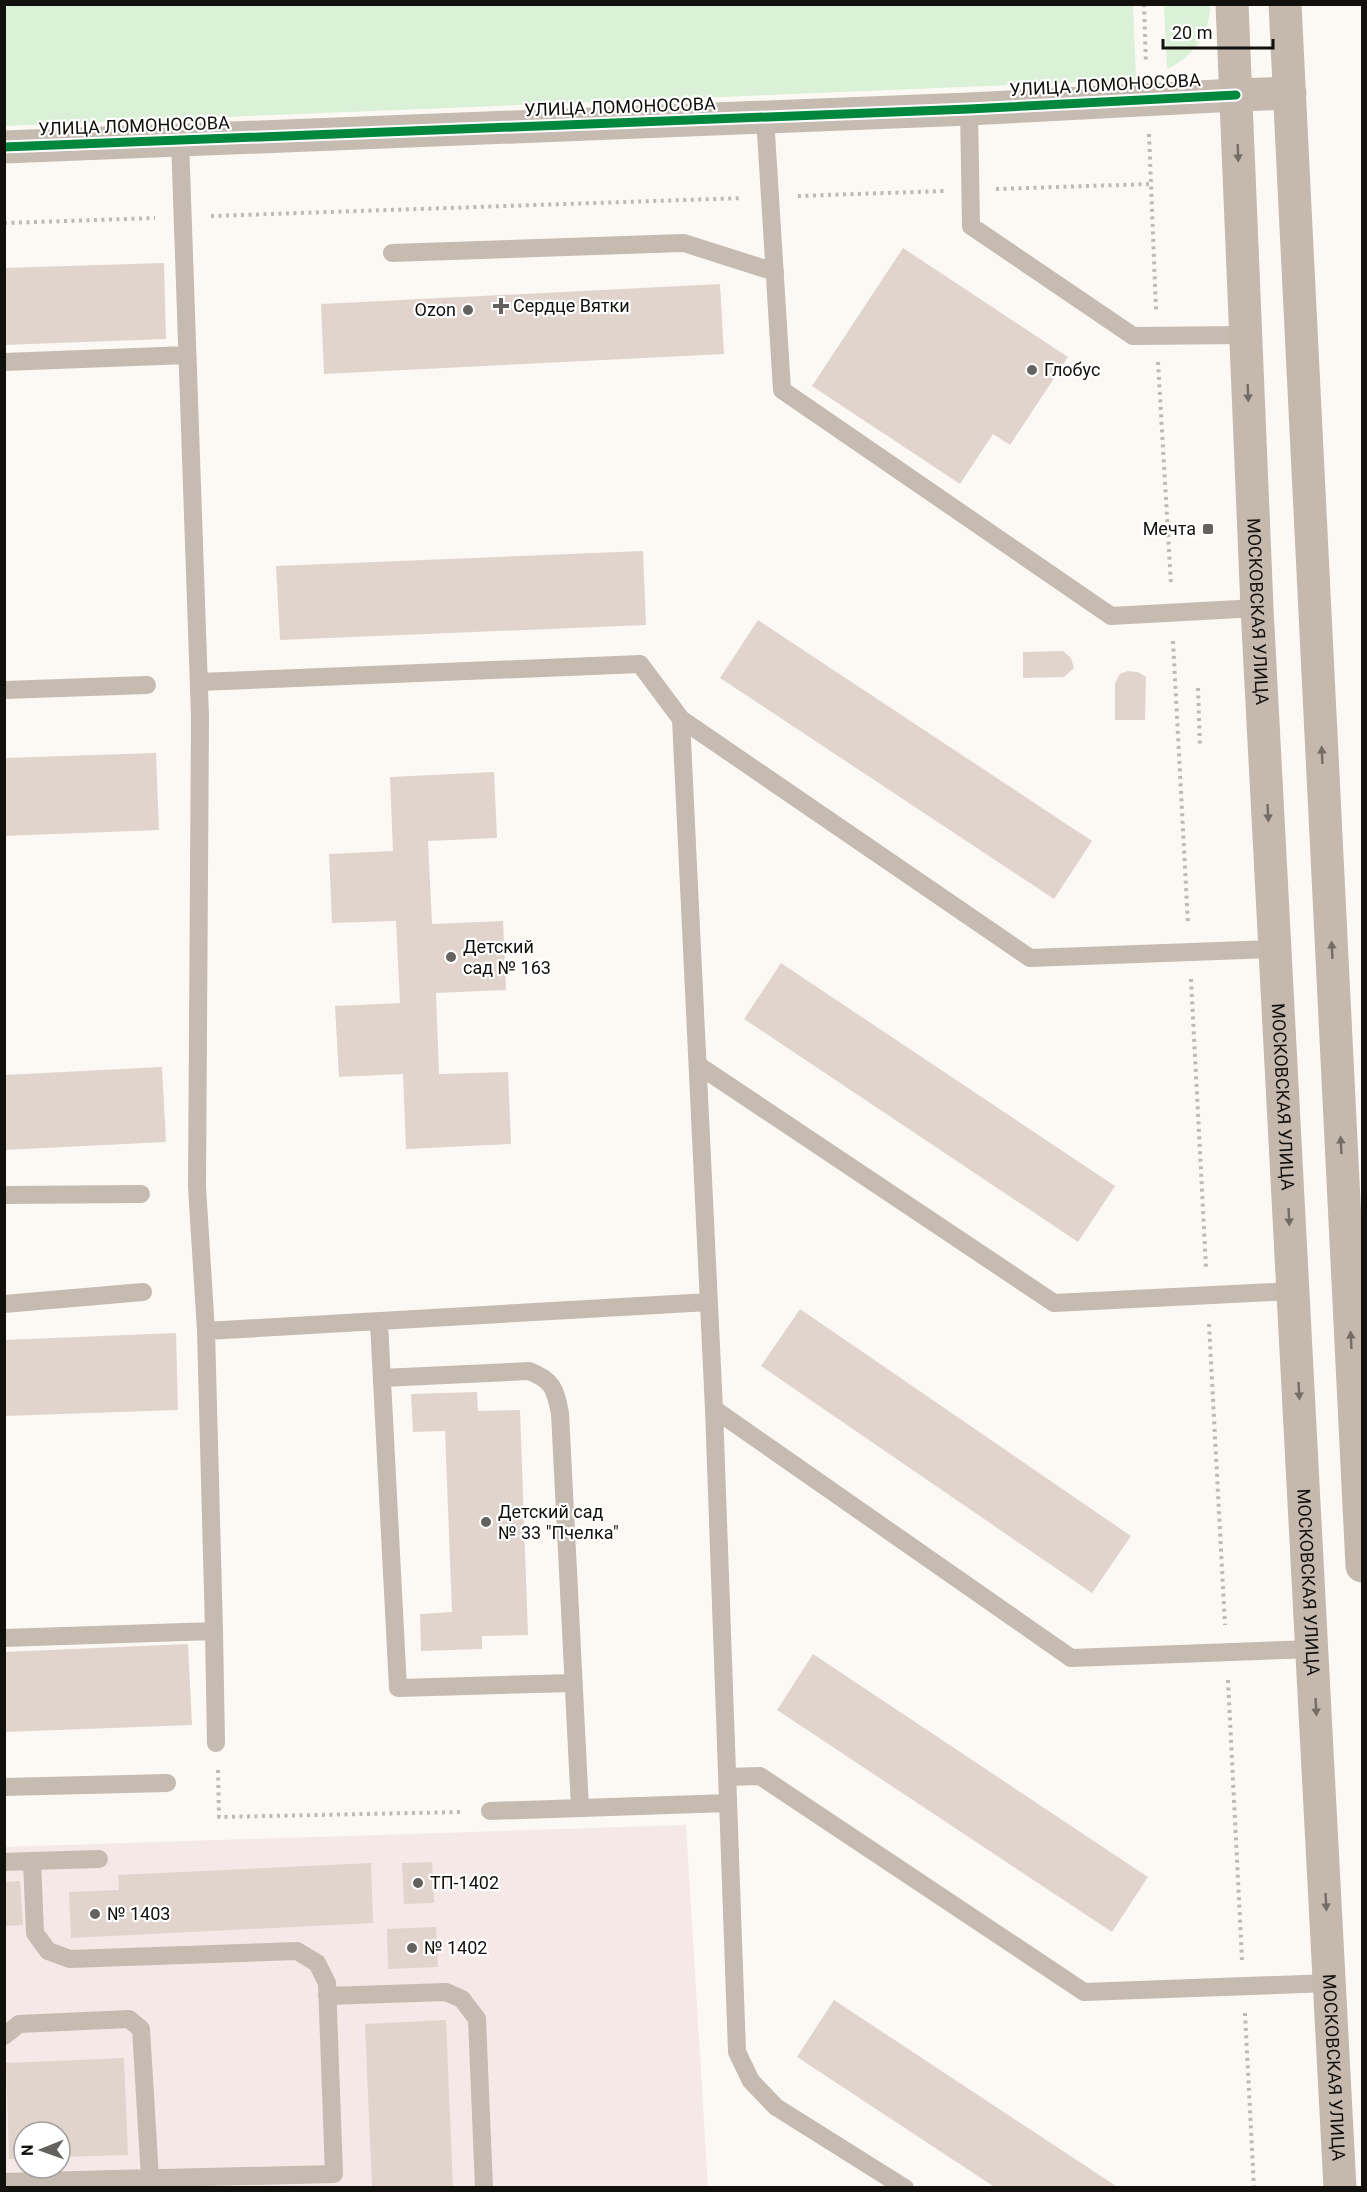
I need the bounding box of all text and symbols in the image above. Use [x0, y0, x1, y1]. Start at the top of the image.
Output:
scale bar [1163, 12, 1272, 50]
text: 20 m [1172, 22, 1212, 43]
street label: УЛИЦА ЛОМОНОСОВА [1009, 69, 1201, 100]
street label: УЛИЦА ЛОМОНОСОВА [524, 93, 716, 120]
street label: УЛИЦА ЛОМОНОСОВА [38, 112, 230, 139]
one-way arrow [1234, 144, 1243, 163]
place label: Сердце Вятки [513, 295, 630, 316]
place label: Ozon [415, 299, 456, 320]
marker: Сердце Вятки [494, 299, 508, 313]
marker: Ozon [461, 303, 475, 317]
place label: Глобус [1044, 359, 1100, 380]
marker: Глобус [1025, 363, 1039, 377]
one-way arrow [1244, 384, 1253, 403]
street label: МОСКОВСКАЯ УЛИЦА [1243, 517, 1273, 706]
place label: Мечта [1143, 518, 1196, 539]
marker: Мечта [1201, 522, 1215, 536]
one-way arrow [1318, 746, 1327, 765]
one-way arrow [1263, 804, 1272, 823]
place label: Детский сад № 163 [463, 936, 551, 978]
one-way arrow [1327, 941, 1336, 960]
marker: Детский сад № 163 [444, 950, 458, 964]
street label: МОСКОВСКАЯ УЛИЦА [1268, 1003, 1299, 1191]
one-way arrow [1337, 1135, 1346, 1154]
one-way arrow [1285, 1208, 1294, 1227]
one-way arrow [1347, 1330, 1356, 1349]
one-way arrow [1294, 1382, 1303, 1401]
street label: МОСКОВСКАЯ УЛИЦА [1293, 1488, 1324, 1676]
place label: Детский сад № 33 "Пчелка" [498, 1501, 619, 1543]
marker: Детский сад № 33 "Пчелка" [479, 1515, 493, 1529]
one-way arrow [1311, 1698, 1320, 1717]
place label: ТП-1402 [430, 1872, 499, 1893]
marker: ТП-1402 [411, 1876, 425, 1890]
one-way arrow [1321, 1893, 1330, 1912]
place label: № 1403 [107, 1903, 170, 1924]
marker: № 1403 [88, 1907, 102, 1921]
place label: № 1402 [424, 1937, 487, 1958]
marker: № 1402 [405, 1941, 419, 1955]
street label: МОСКОВСКАЯ УЛИЦА [1319, 1973, 1350, 2162]
north arrow [12, 2120, 72, 2180]
text: N [18, 2144, 37, 2156]

